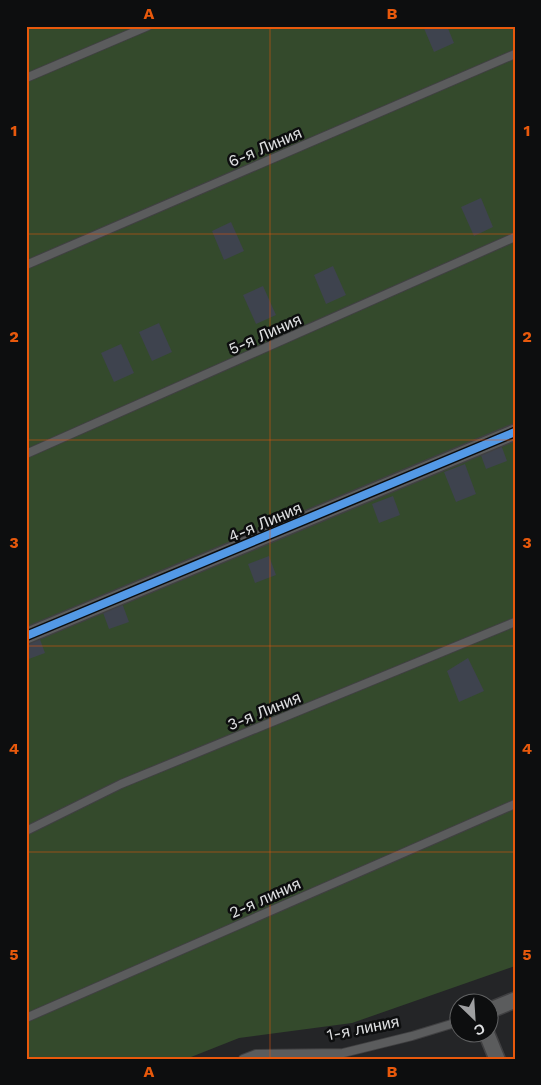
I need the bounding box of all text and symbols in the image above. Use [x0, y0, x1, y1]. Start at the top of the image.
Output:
text: A [144, 4, 155, 23]
text: B [387, 4, 398, 23]
text: 1 [11, 121, 17, 140]
text: 1 [524, 121, 530, 140]
street label: 6-я Линия [225, 123, 305, 171]
street label: 5-я Линия [226, 310, 304, 358]
text: 2 [9, 327, 19, 346]
text: 2 [522, 327, 532, 346]
street label: 4-я Линия [225, 498, 305, 546]
text: 3 [9, 533, 19, 552]
text: 3 [522, 533, 532, 552]
street label: 3-я Линия [225, 688, 303, 734]
text: 4 [9, 739, 19, 758]
text: 4 [522, 739, 532, 758]
street label: 2-я линия [226, 874, 304, 922]
text: 5 [9, 945, 19, 964]
text: 5 [522, 945, 532, 964]
north arrow [448, 992, 498, 1042]
street label: 1-я линия [325, 1012, 401, 1044]
text: С [472, 1020, 487, 1039]
text: A [144, 1062, 155, 1081]
text: B [387, 1062, 398, 1081]

